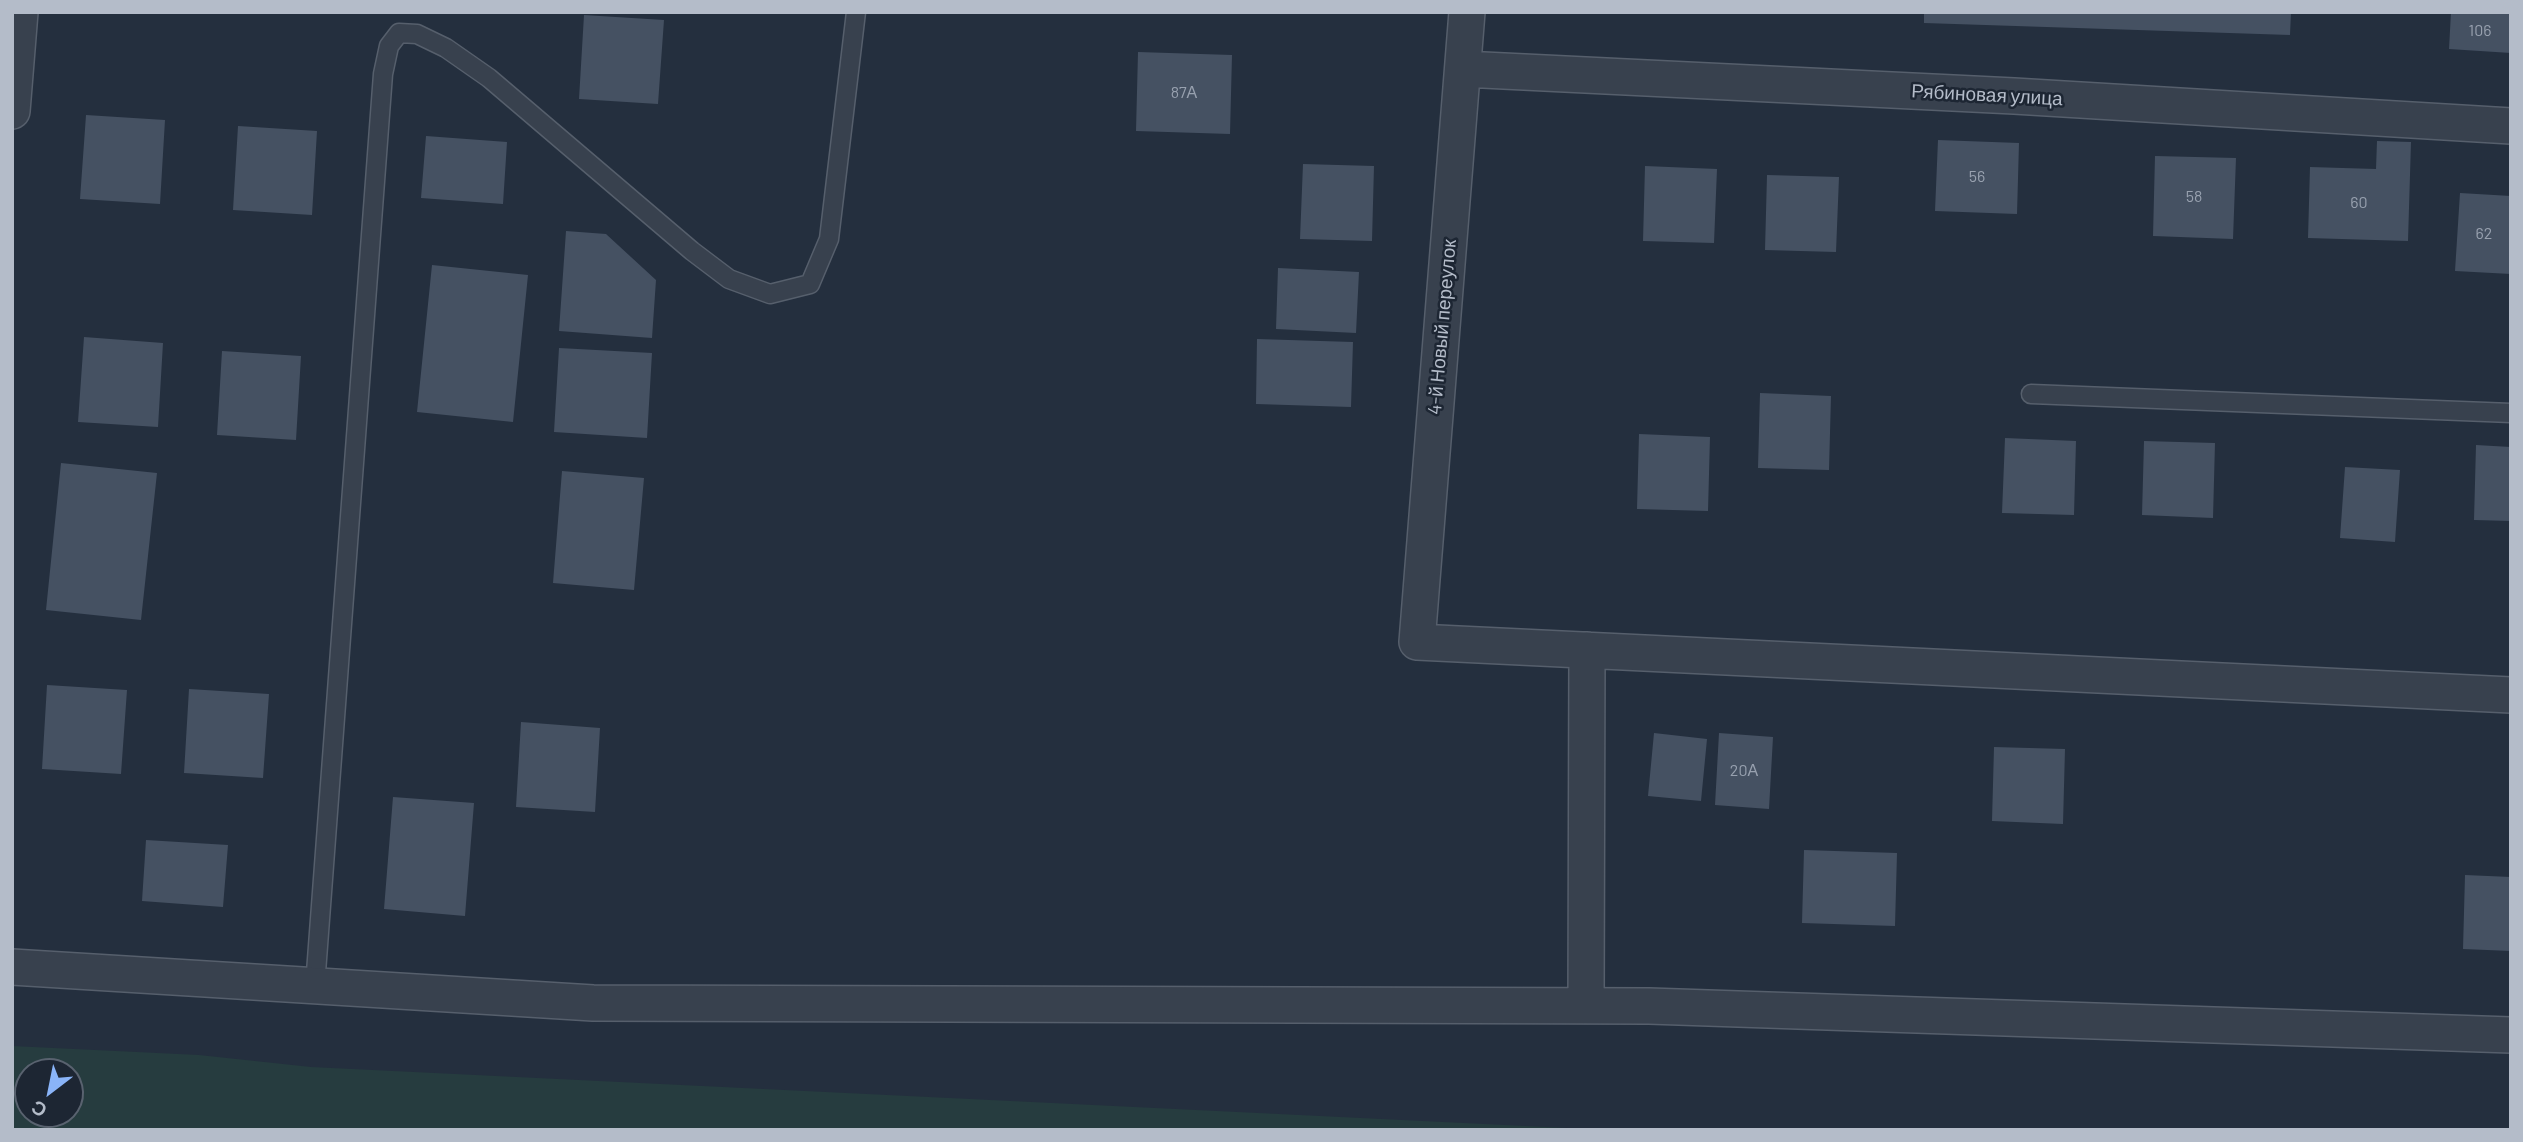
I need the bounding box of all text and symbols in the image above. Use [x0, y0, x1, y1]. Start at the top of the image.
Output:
house number: 106 [2469, 21, 2491, 41]
street label: Рябиновая улица [1911, 80, 2063, 110]
house number: 87А [1171, 83, 1197, 103]
house number: 56 [1969, 167, 1985, 187]
house number: 58 [2186, 187, 2202, 207]
house number: 60 [2350, 193, 2368, 213]
house number: 62 [2476, 224, 2492, 244]
street label: 4-й Новый переулок [1423, 238, 1461, 416]
house number: 20А [1730, 761, 1758, 781]
north arrow [14, 1058, 84, 1128]
text: С [27, 1096, 51, 1123]

